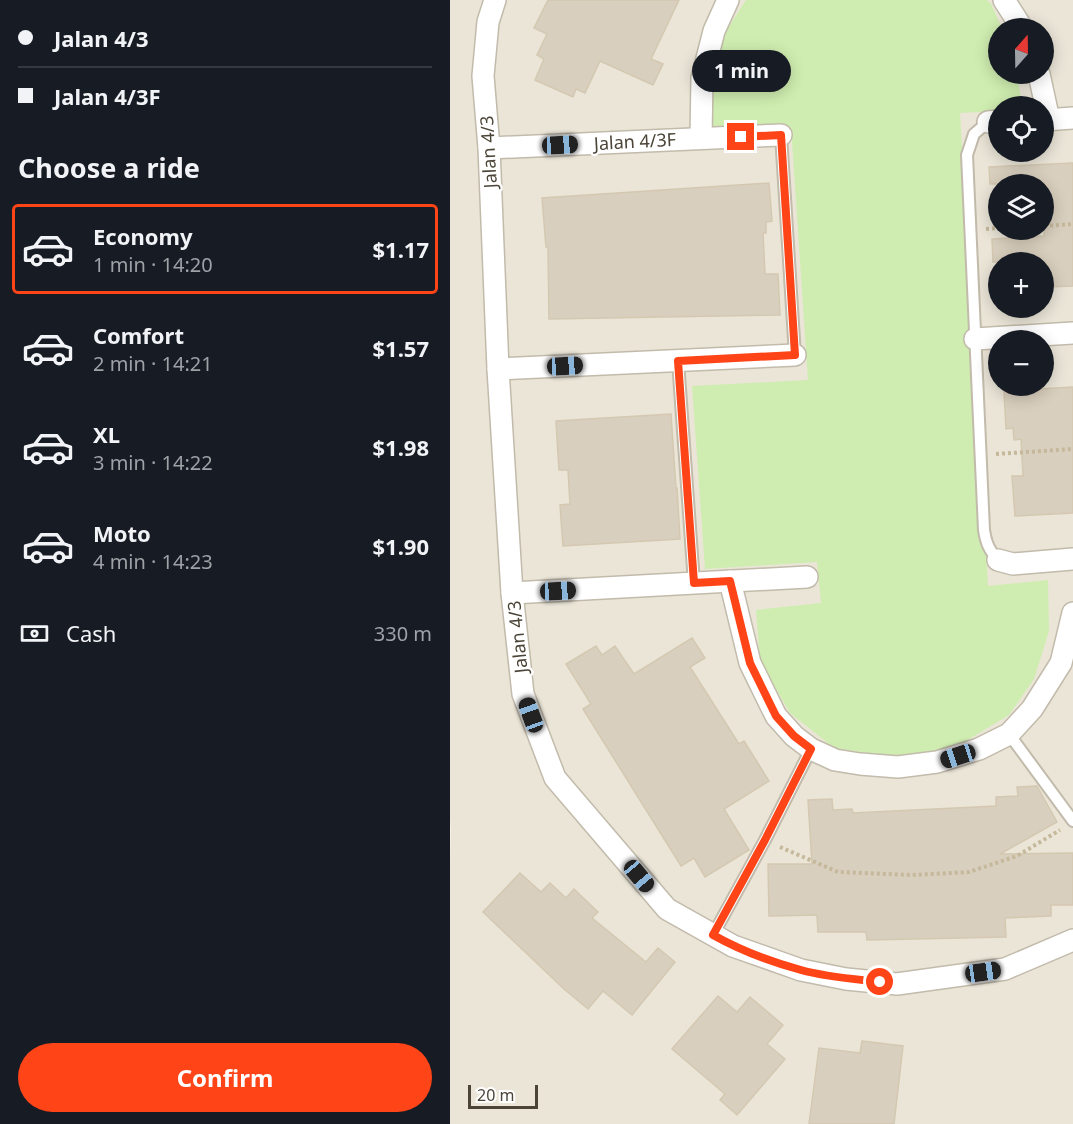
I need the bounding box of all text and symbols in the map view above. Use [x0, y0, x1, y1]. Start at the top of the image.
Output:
north arrow [988, 18, 1054, 84]
map controls [988, 18, 1054, 396]
text: Jalan 4/3 [54, 23, 149, 53]
callout: 1 min [692, 50, 790, 92]
text: 1 min [714, 57, 769, 84]
text: Jalan 4/3F [54, 81, 161, 111]
button: locate [988, 96, 1054, 162]
street label: Jalan 4/3 [474, 115, 502, 191]
route end [727, 123, 754, 150]
street label: Jalan 4/3F [591, 127, 677, 155]
car [542, 135, 578, 155]
text: Choose a ride [18, 149, 200, 186]
button: layers [988, 174, 1054, 240]
text: Economy [93, 221, 192, 251]
icon: car [21, 222, 75, 276]
text: $1.17 [372, 234, 429, 264]
text: 1 min · 14:20 [93, 251, 213, 278]
button: + [988, 252, 1054, 318]
text: Comfort [93, 320, 184, 350]
icon: car [21, 321, 75, 375]
button: − [988, 330, 1054, 396]
text: $1.57 [372, 333, 429, 363]
text: 2 min · 14:21 [93, 350, 213, 377]
car [547, 356, 583, 376]
text: XL [93, 419, 120, 449]
icon: car [21, 420, 75, 474]
text: $1.98 [372, 432, 429, 462]
text: 3 min · 14:22 [93, 449, 213, 476]
text: Moto [93, 518, 151, 548]
icon: car [21, 519, 75, 573]
text: $1.90 [372, 531, 429, 561]
text: 4 min · 14:23 [93, 548, 213, 575]
car [540, 581, 576, 601]
street label: Jalan 4/3 [501, 600, 533, 676]
icon: cash [18, 617, 51, 650]
text: Cash [66, 618, 116, 648]
text: 330 m [374, 620, 432, 647]
car [516, 695, 546, 735]
car [938, 742, 978, 770]
car [621, 856, 657, 896]
car [964, 961, 1002, 983]
route start [866, 968, 893, 995]
button: Confirm [18, 1043, 432, 1112]
scale bar [468, 1082, 538, 1110]
text: 20 m [477, 1084, 514, 1106]

